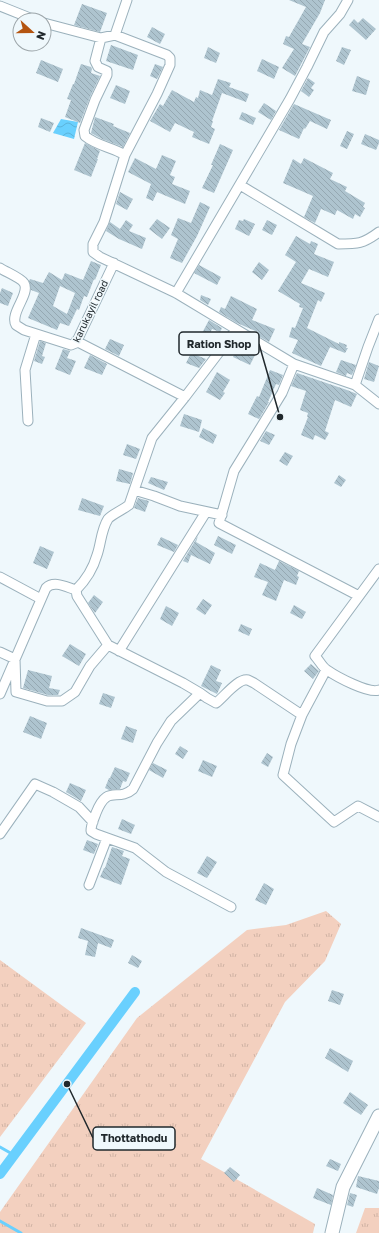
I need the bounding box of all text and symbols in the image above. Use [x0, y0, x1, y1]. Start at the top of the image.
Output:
north arrow [12, 12, 52, 52]
text: N [34, 30, 49, 42]
street label: karukayil road [70, 278, 110, 344]
callout: Ration Shop [179, 332, 259, 355]
text: Ration Shop [187, 337, 252, 350]
callout: Thottathodu [93, 1127, 175, 1150]
text: Thottathodu [101, 1131, 167, 1144]

